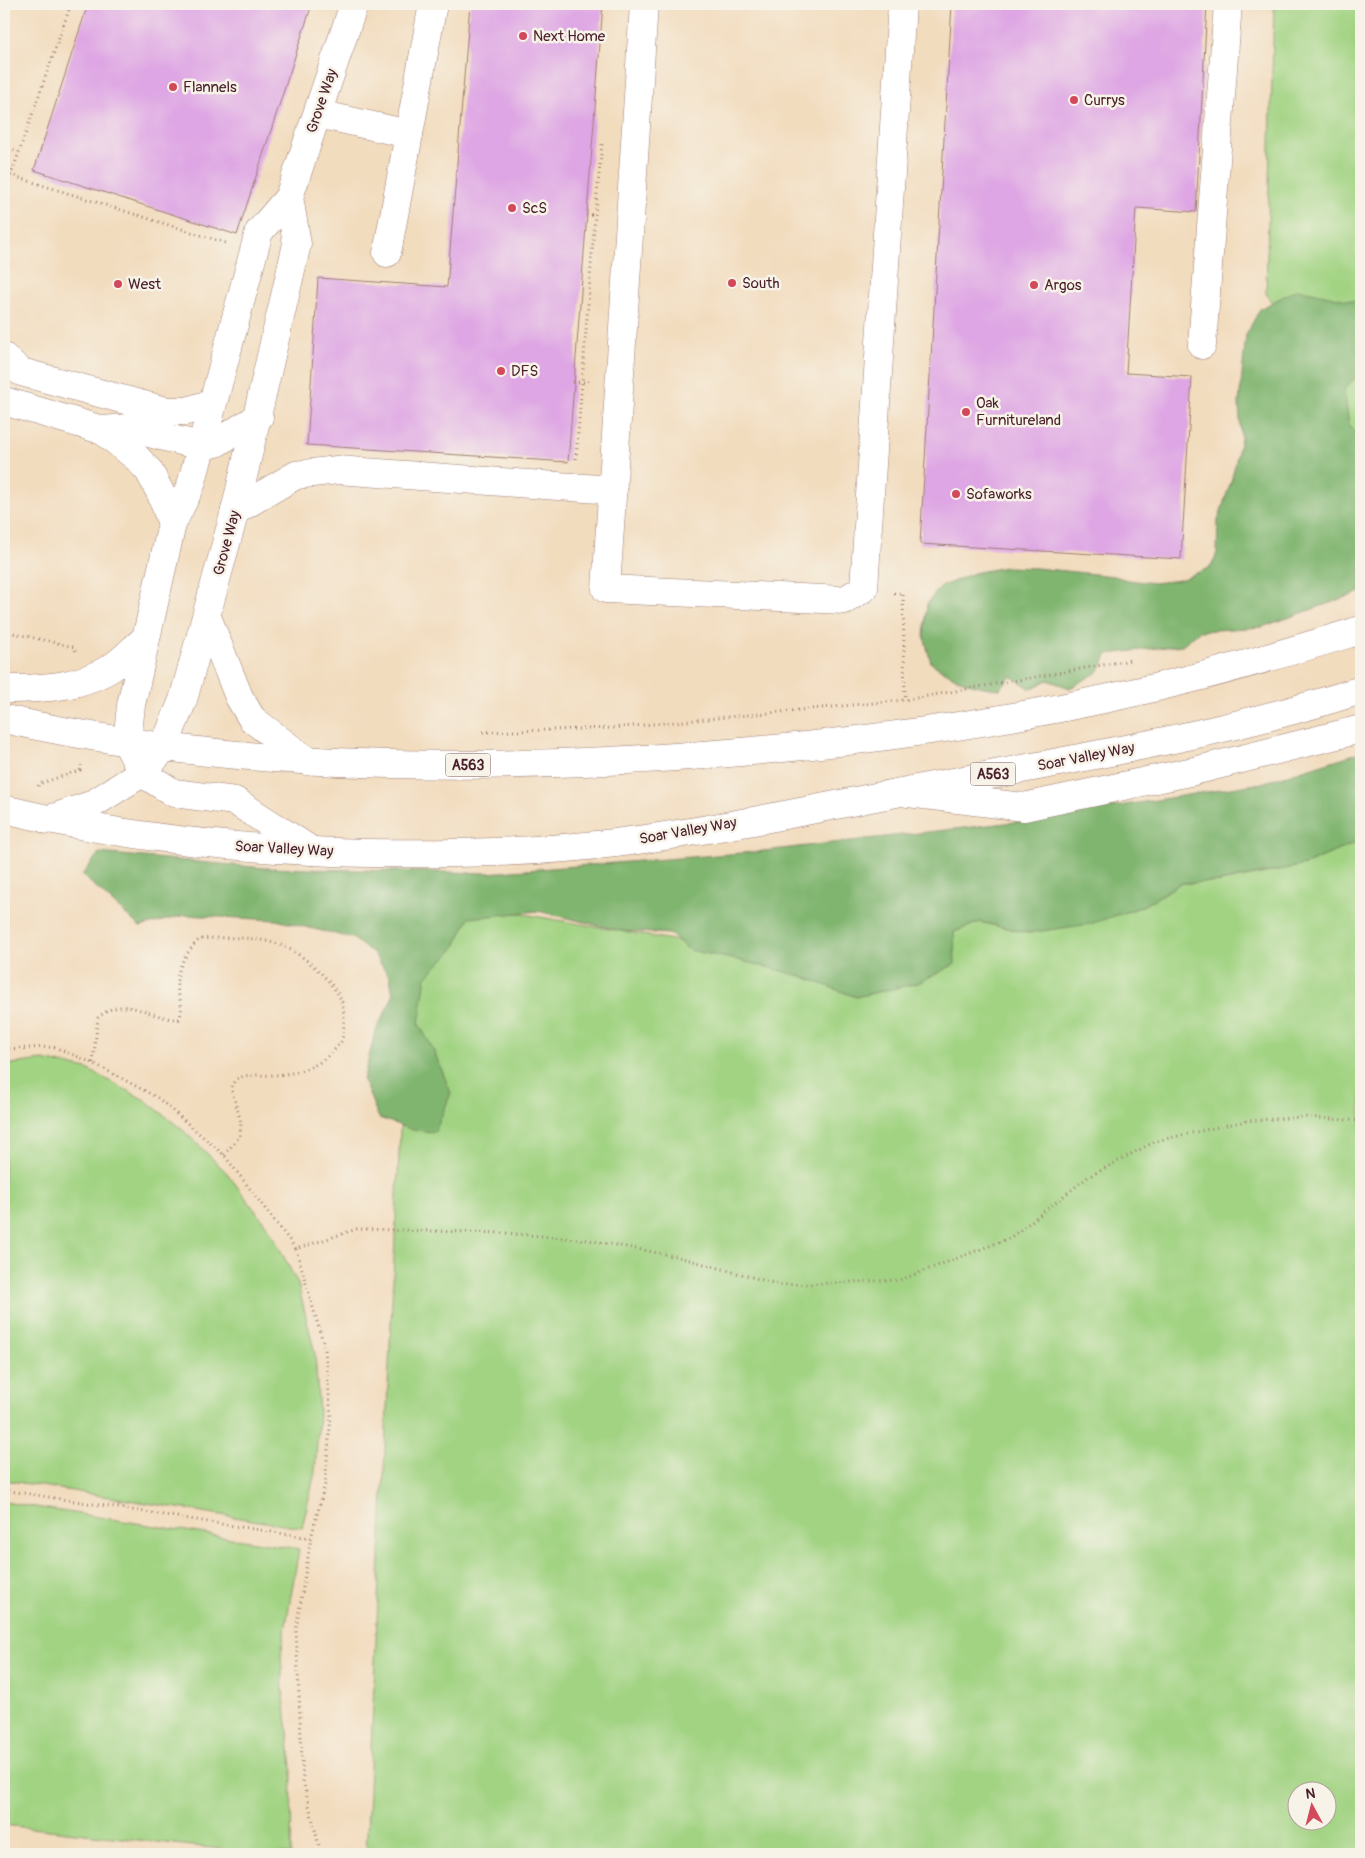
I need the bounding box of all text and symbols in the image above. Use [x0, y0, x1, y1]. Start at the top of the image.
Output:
place label: Next Home [533, 27, 606, 46]
marker: Next Home [517, 30, 529, 42]
street label: Grove Way [302, 66, 342, 136]
place label: Flannels [183, 78, 237, 97]
marker: Flannels [167, 81, 179, 93]
place label: Currys [1084, 91, 1125, 110]
marker: Currys [1068, 94, 1080, 106]
place label: ScS [522, 199, 547, 218]
marker: ScS [506, 202, 518, 214]
place label: South [742, 274, 779, 293]
place label: West [128, 275, 162, 294]
place label: Argos [1044, 276, 1082, 295]
marker: South [726, 277, 738, 289]
marker: West [112, 278, 124, 290]
marker: Argos [1028, 279, 1040, 291]
place label: DFS [511, 362, 538, 381]
marker: DFS [495, 365, 507, 377]
place label: Oak Furnitureland [976, 394, 1061, 430]
marker: Oak Furnitureland [960, 406, 972, 418]
place label: Sofaworks [966, 485, 1032, 504]
marker: Sofaworks [950, 488, 962, 500]
street label: Grove Way [209, 508, 245, 578]
street label: Soar Valley Way [1036, 738, 1137, 776]
road number: A563 [446, 754, 490, 776]
road number: A563 [970, 762, 1016, 786]
street label: Soar Valley Way [638, 813, 739, 849]
street label: Soar Valley Way [234, 837, 334, 861]
north arrow [1288, 1780, 1338, 1830]
text: N [1305, 1785, 1316, 1803]

